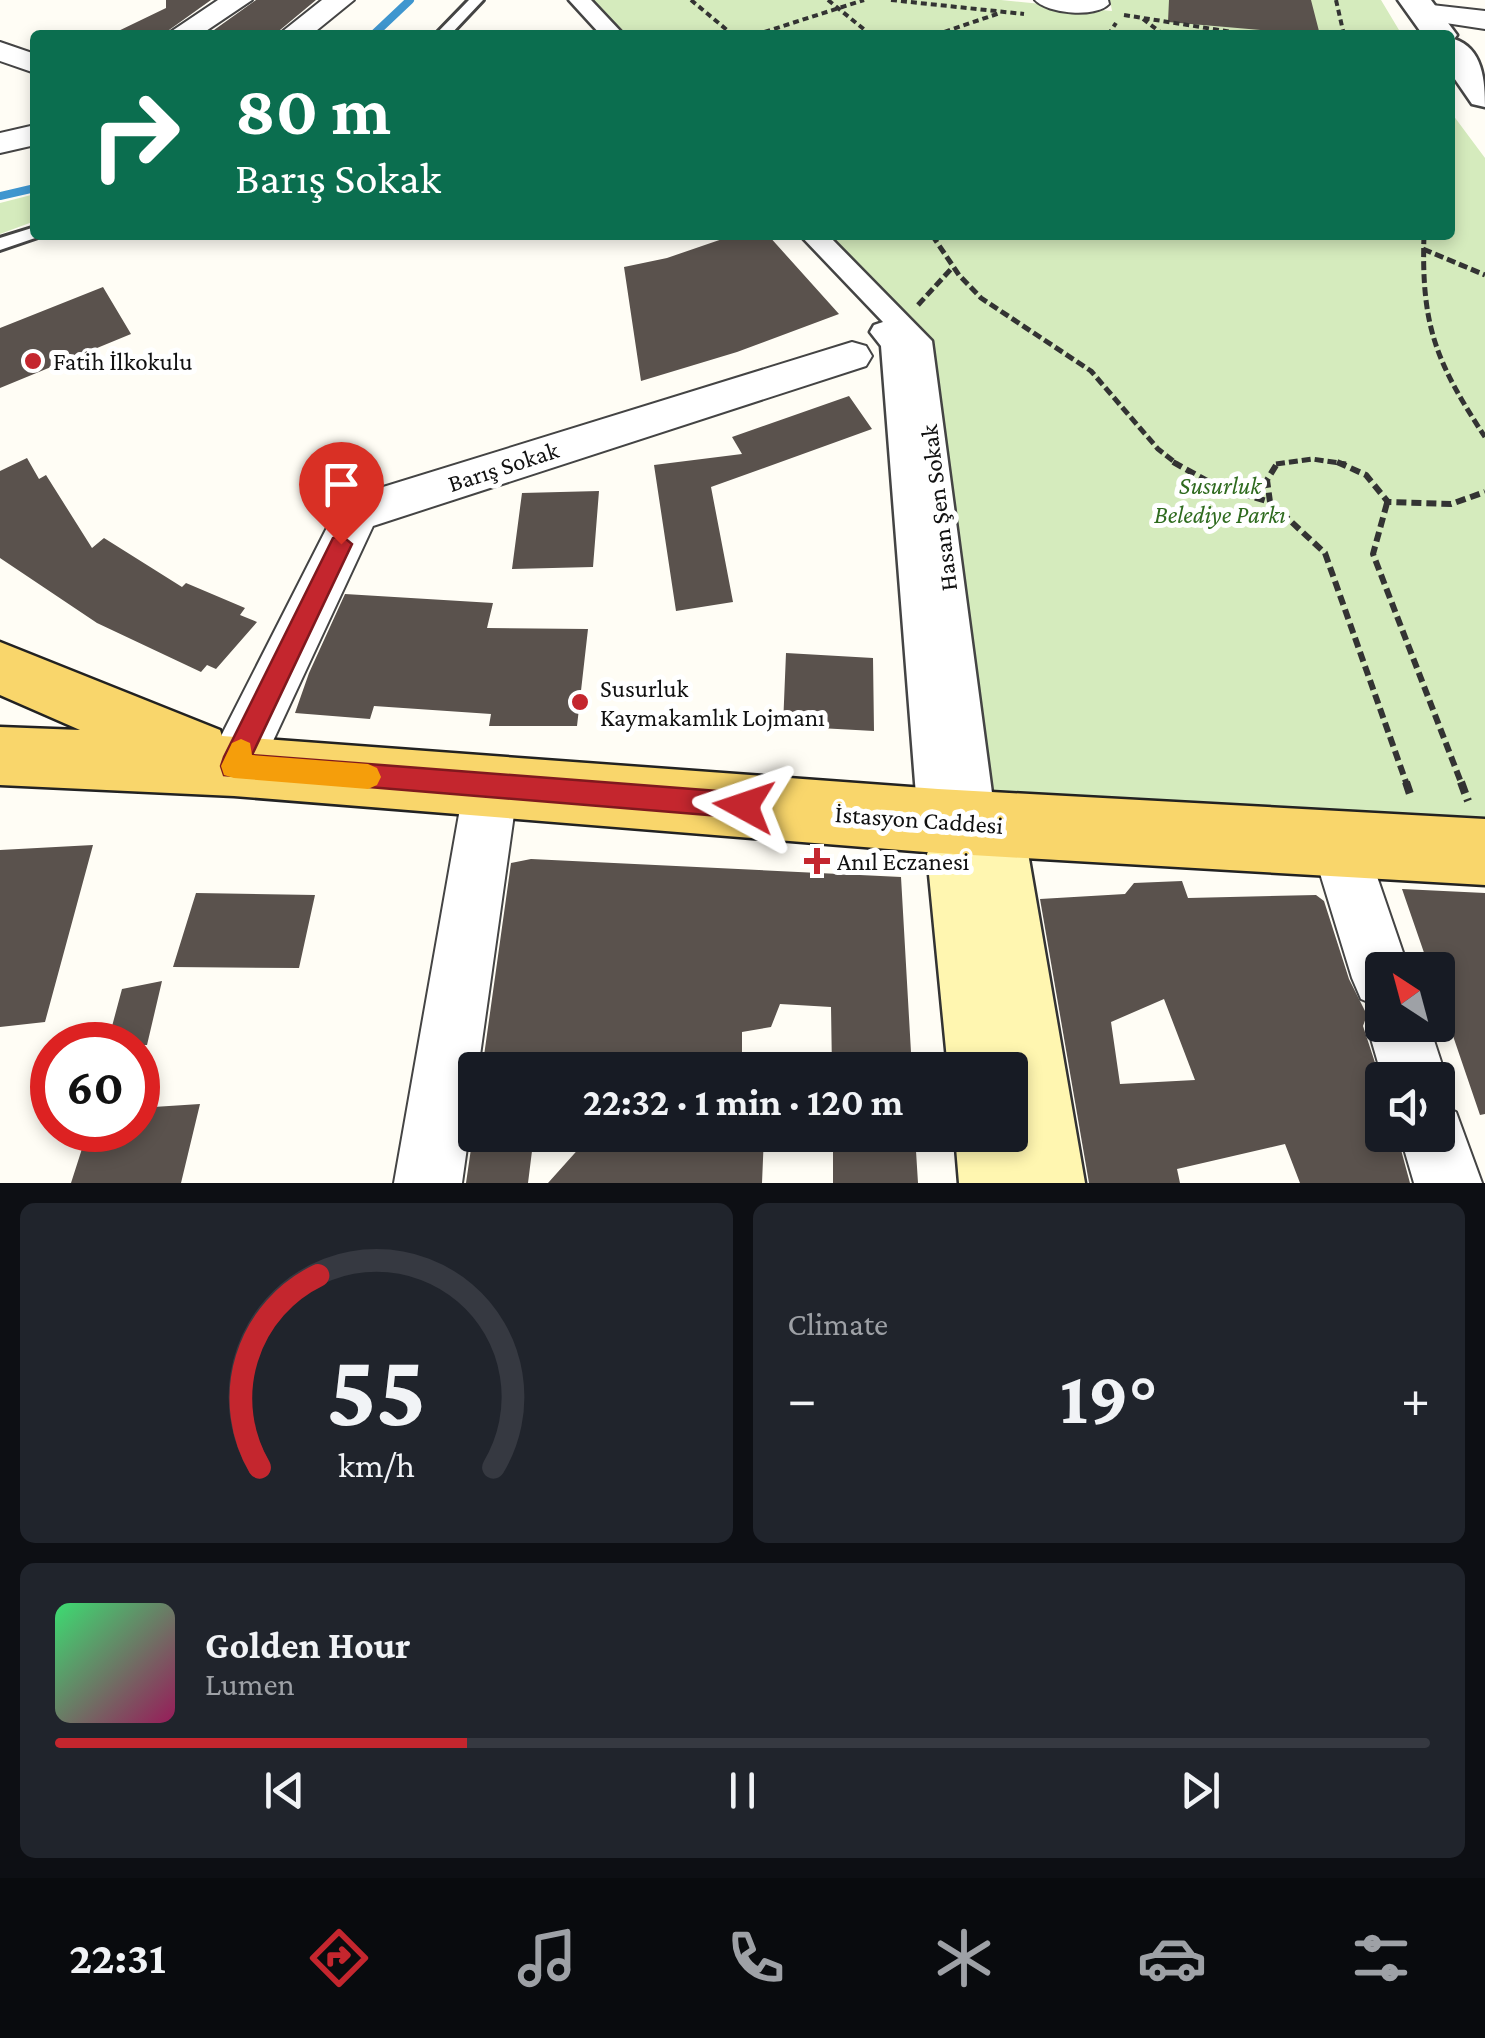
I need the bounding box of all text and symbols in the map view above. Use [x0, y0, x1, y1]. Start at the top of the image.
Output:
icon: right [70, 70, 200, 200]
text: 80 m [235, 71, 391, 149]
text: Barış Sokak [235, 153, 441, 203]
place label: Fatih İlkokulu [53, 348, 192, 375]
marker: Fatih İlkokulu [22, 350, 44, 372]
street label: Hasan Şen Sokak [915, 423, 963, 593]
street label: Barış Sokak [444, 436, 562, 498]
pin [299, 442, 384, 545]
icon: arrive [314, 457, 369, 512]
park label: Susurluk Belediye Parkı [1154, 472, 1286, 529]
place label: Susurluk Kaymakamlık Lojmanı [600, 675, 825, 732]
marker: Susurluk Kaymakamlık Lojmanı [569, 691, 591, 713]
position arrow [692, 754, 796, 858]
street label: İstasyon Caddesi [834, 800, 1004, 840]
place label: Anıl Eczanesi [837, 848, 969, 875]
marker: Anıl Eczanesi [806, 850, 828, 872]
north arrow [1365, 952, 1455, 1042]
map controls [1365, 952, 1455, 1152]
speed limit sign: 60 [30, 1022, 160, 1152]
button: sound [1365, 1062, 1455, 1152]
text: 22:32 · 1 min · 120 m [583, 1081, 903, 1123]
text: Climate [788, 1306, 888, 1342]
text: 55 [326, 1332, 426, 1447]
text: 19° [1060, 1356, 1158, 1439]
text: − [788, 1368, 817, 1429]
text: + [1401, 1368, 1430, 1429]
text: km/h [338, 1445, 415, 1485]
text: Golden Hour [205, 1624, 411, 1666]
text: Lumen [205, 1666, 295, 1702]
icon: previous [257, 1763, 312, 1818]
icon: pause [715, 1763, 770, 1818]
icon: next [1173, 1763, 1228, 1818]
icon: directions [304, 1923, 374, 1993]
icon: music [512, 1923, 582, 1993]
icon: phone [721, 1923, 791, 1993]
icon: climate [929, 1923, 999, 1993]
icon: car [1137, 1923, 1207, 1993]
icon: filters [1346, 1923, 1416, 1993]
text: 22:31 [69, 1933, 166, 1983]

